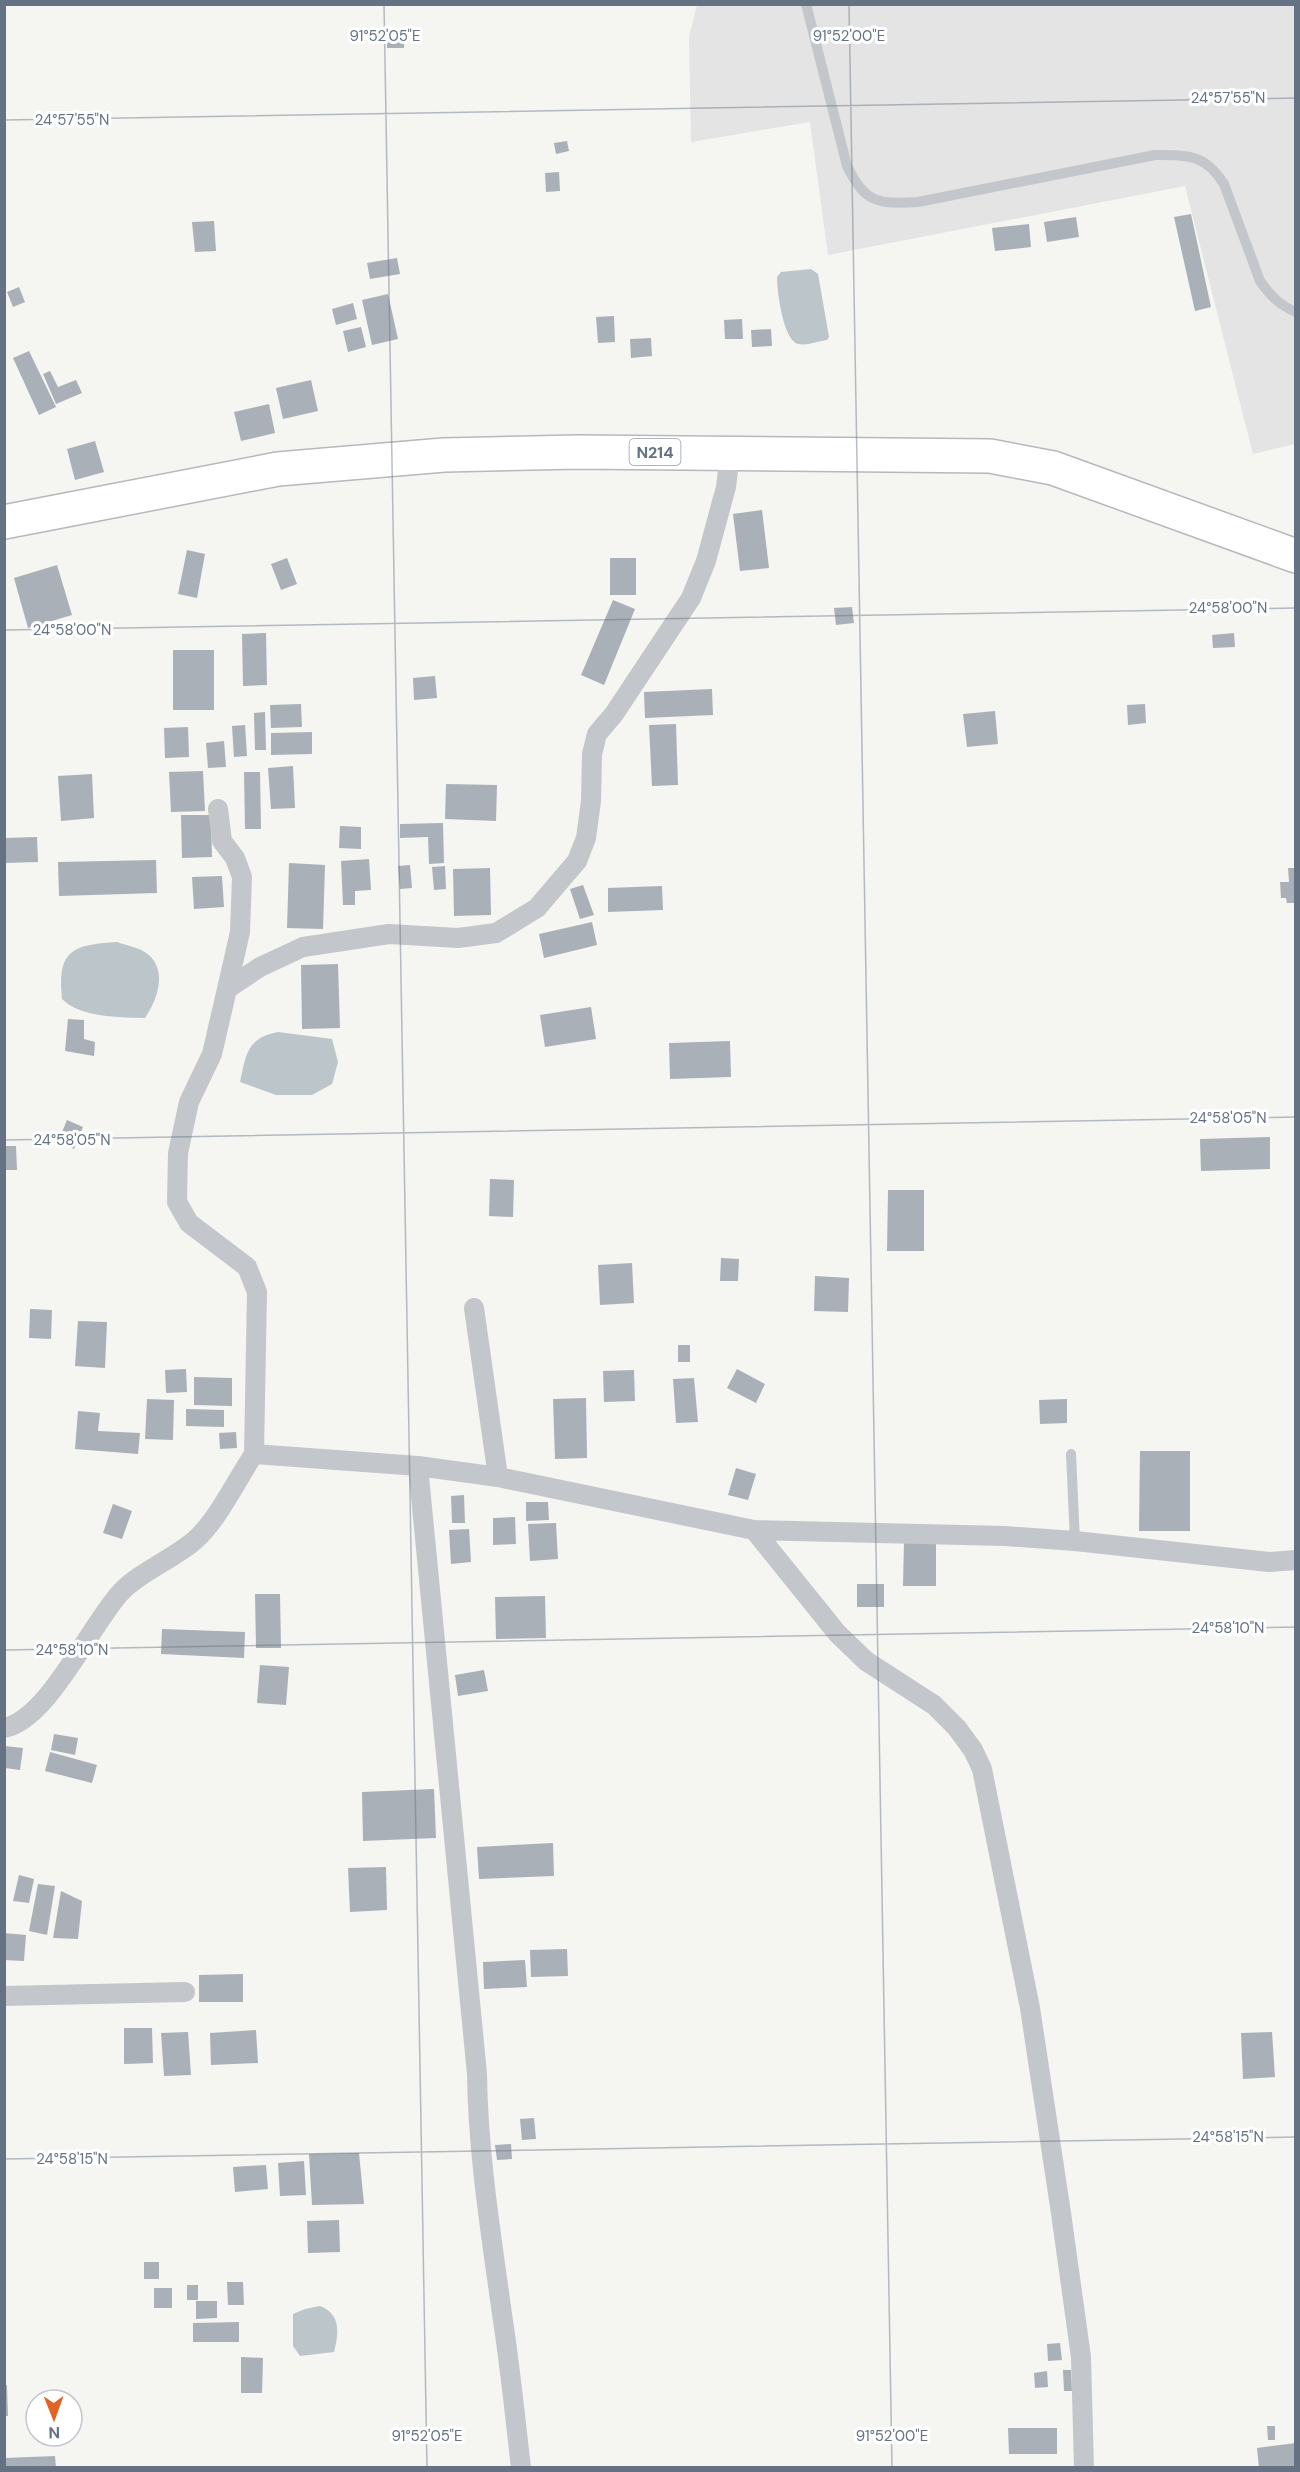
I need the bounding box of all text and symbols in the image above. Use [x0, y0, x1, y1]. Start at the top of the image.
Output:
text: 91°52'05"E [350, 26, 420, 46]
text: 91°52'00"E [813, 26, 885, 46]
text: 24°57'55"N [1191, 88, 1265, 108]
text: 24°57'55"N [35, 110, 109, 130]
road number: N214 [630, 439, 680, 465]
text: 24°58'00"N [1189, 598, 1267, 618]
text: 24°58'00"N [33, 620, 111, 640]
text: 24°58'05"N [1189, 1108, 1267, 1128]
text: 24°58'05"N [33, 1130, 111, 1150]
text: 24°58'10"N [1192, 1618, 1264, 1638]
text: 24°58'10"N [36, 1640, 108, 1660]
text: 24°58'15"N [1192, 2127, 1264, 2147]
text: 24°58'15"N [36, 2149, 108, 2169]
north arrow [24, 2388, 84, 2448]
text: N [48, 2422, 60, 2443]
text: 91°52'05"E [392, 2426, 462, 2446]
text: 91°52'00"E [856, 2426, 928, 2446]

